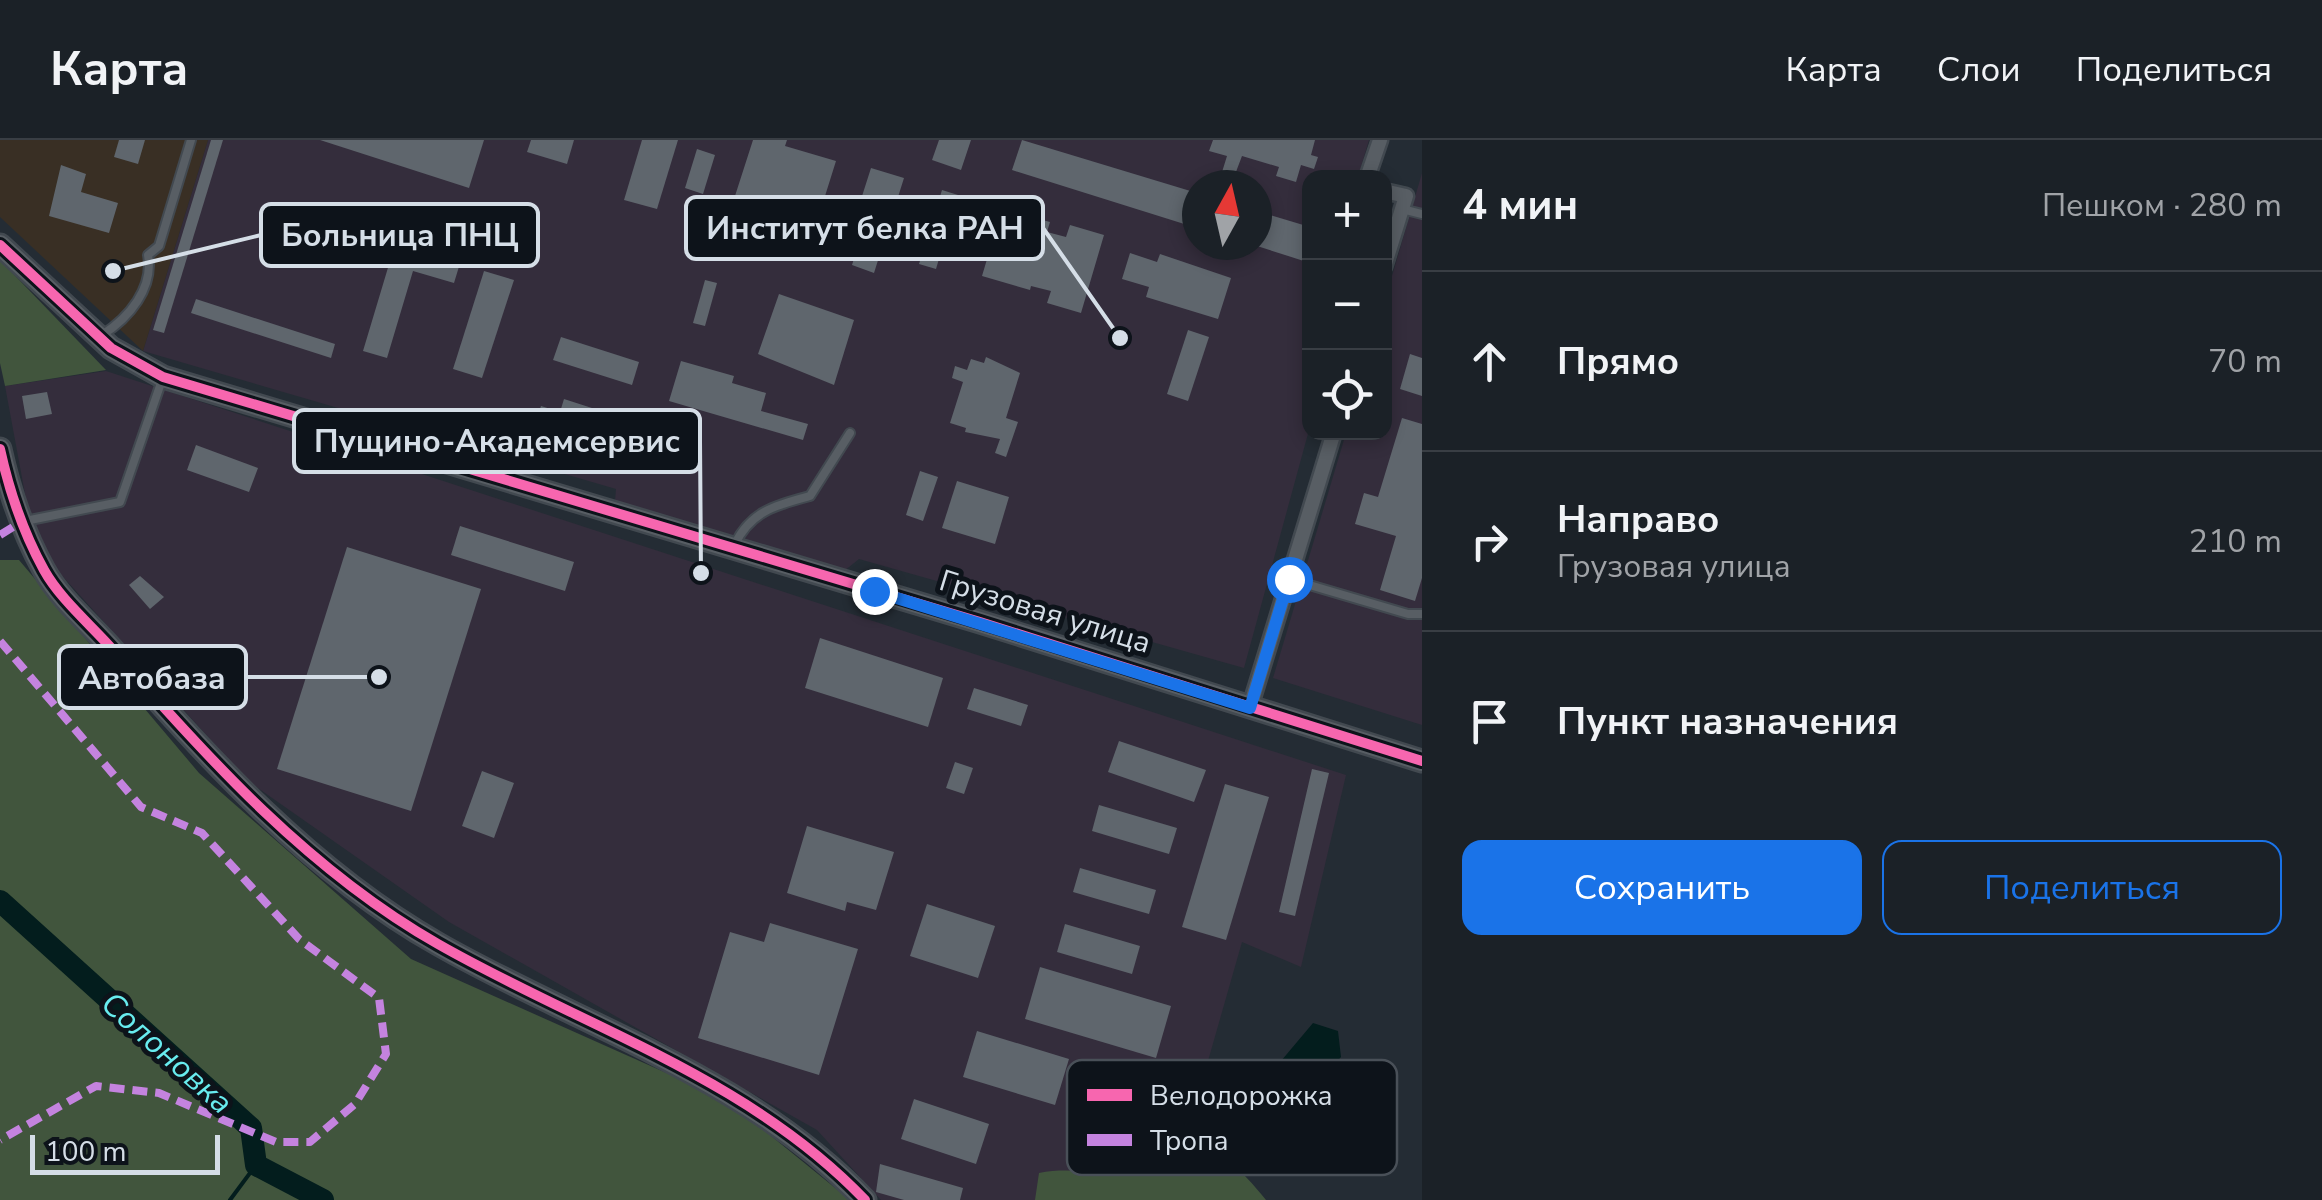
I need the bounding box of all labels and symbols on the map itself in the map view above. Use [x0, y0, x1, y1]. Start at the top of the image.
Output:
north arrow [1182, 170, 1272, 260]
callout: Институт белка РАН [686, 197, 1043, 259]
callout: Больница ПНЦ [261, 204, 538, 266]
text: Институт белка РАН [706, 207, 1024, 250]
text: Больница ПНЦ [281, 214, 519, 257]
callout: Пущино-Академсервис [294, 410, 700, 472]
text: Пущино-Академсервис [314, 420, 680, 463]
route start [1267, 557, 1313, 603]
street label: Грузовая улица [934, 560, 1156, 664]
route end [852, 569, 898, 615]
callout: Автобаза [59, 646, 246, 708]
text: Автобаза [78, 657, 226, 700]
water label: Солоновка [92, 982, 242, 1124]
legend [1067, 1060, 1397, 1175]
text: Велодорожка [1150, 1077, 1333, 1115]
text: Тропа [1150, 1122, 1229, 1160]
scale bar [30, 1130, 220, 1174]

